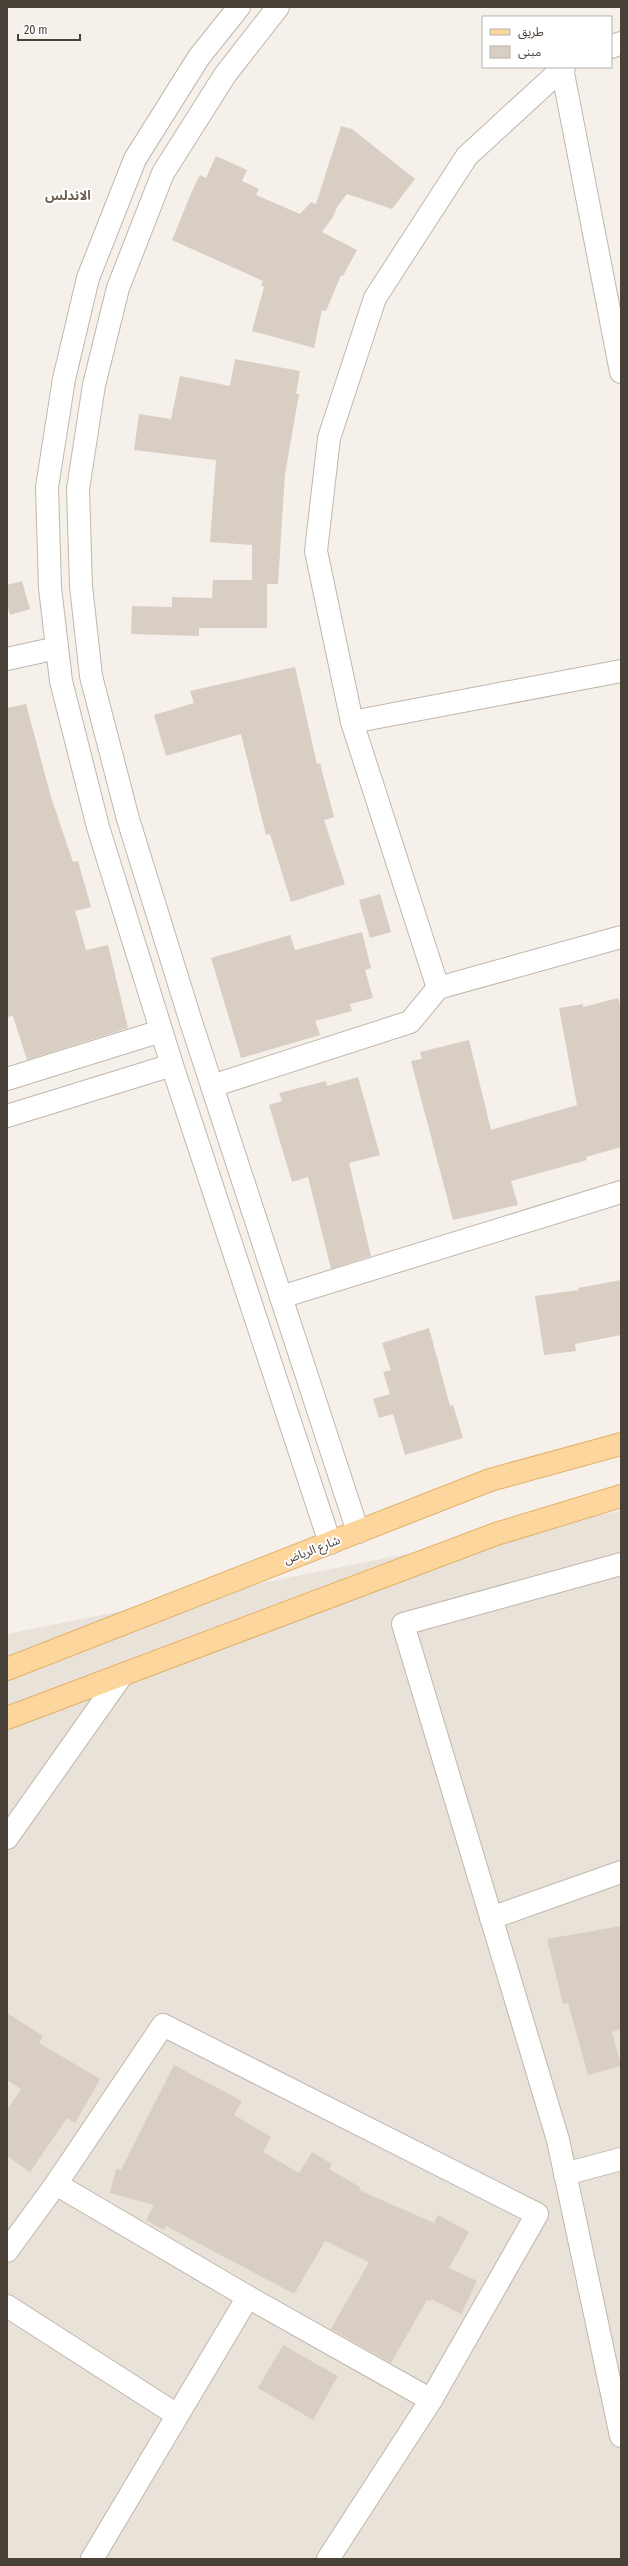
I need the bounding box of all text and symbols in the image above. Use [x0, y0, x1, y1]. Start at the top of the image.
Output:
scale bar [18, 16, 80, 42]
legend [482, 16, 612, 68]
text: 20 m [24, 23, 48, 37]
text: طريق [518, 25, 544, 40]
text: مبنى [518, 45, 541, 59]
district label: الاندلس [45, 188, 91, 203]
street label: شارع الرياض [282, 1533, 343, 1569]

